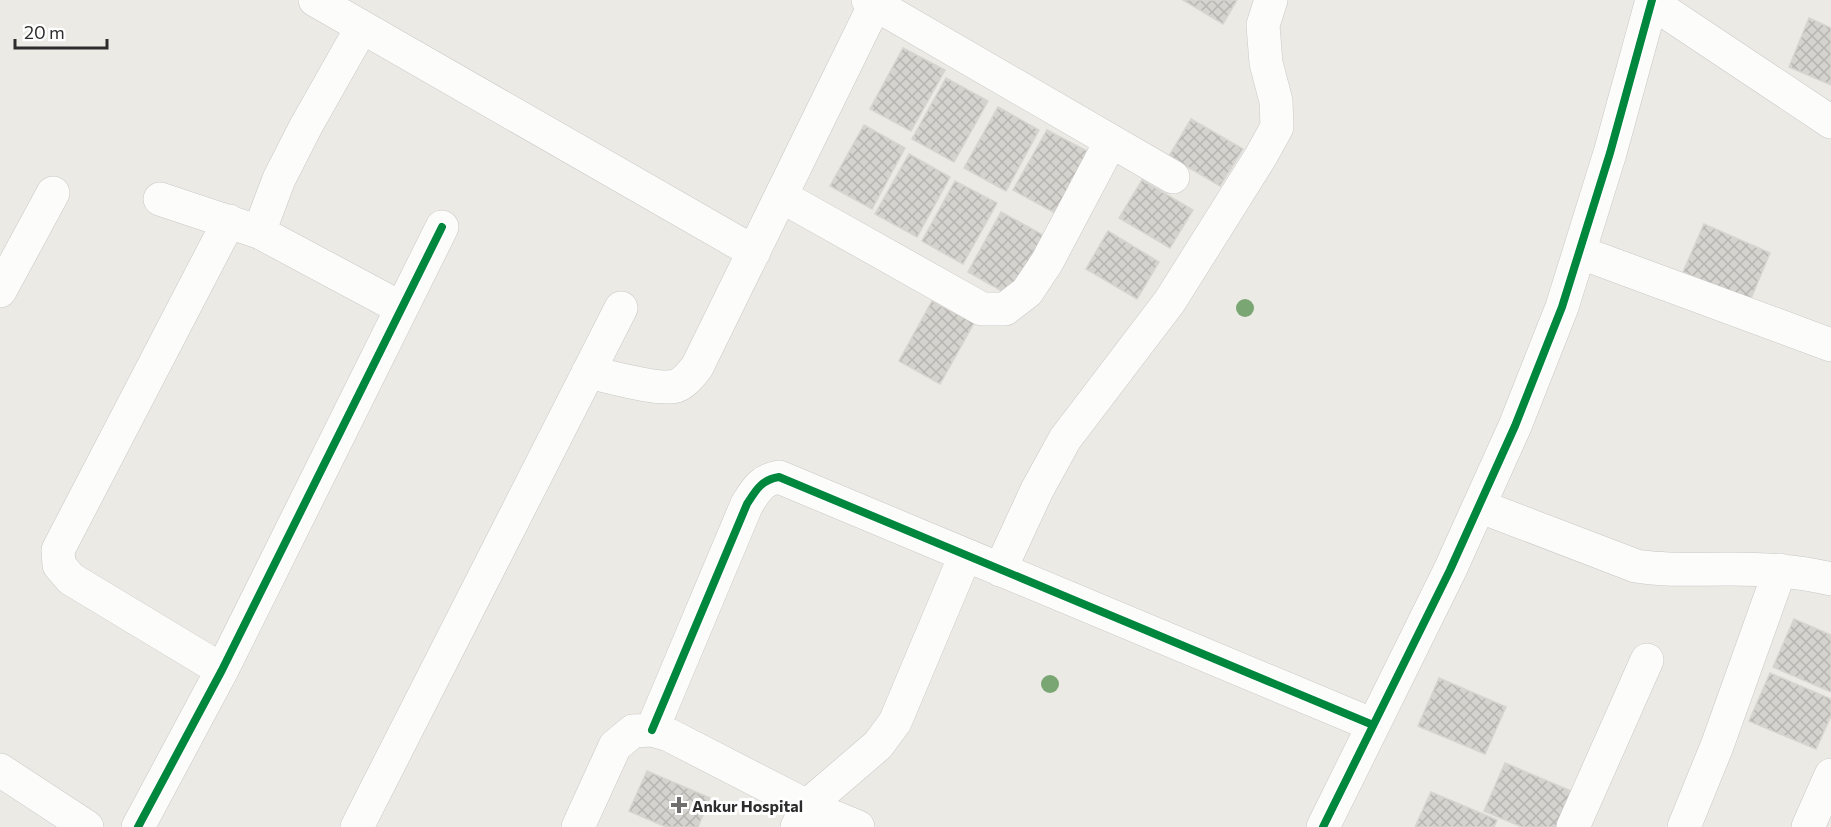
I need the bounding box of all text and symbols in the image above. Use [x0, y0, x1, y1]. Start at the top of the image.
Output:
scale bar [15, 12, 106, 50]
text: 20 m [24, 21, 65, 43]
marker: Ankur Hospital [670, 796, 688, 814]
place label: Ankur Hospital [692, 796, 803, 815]

